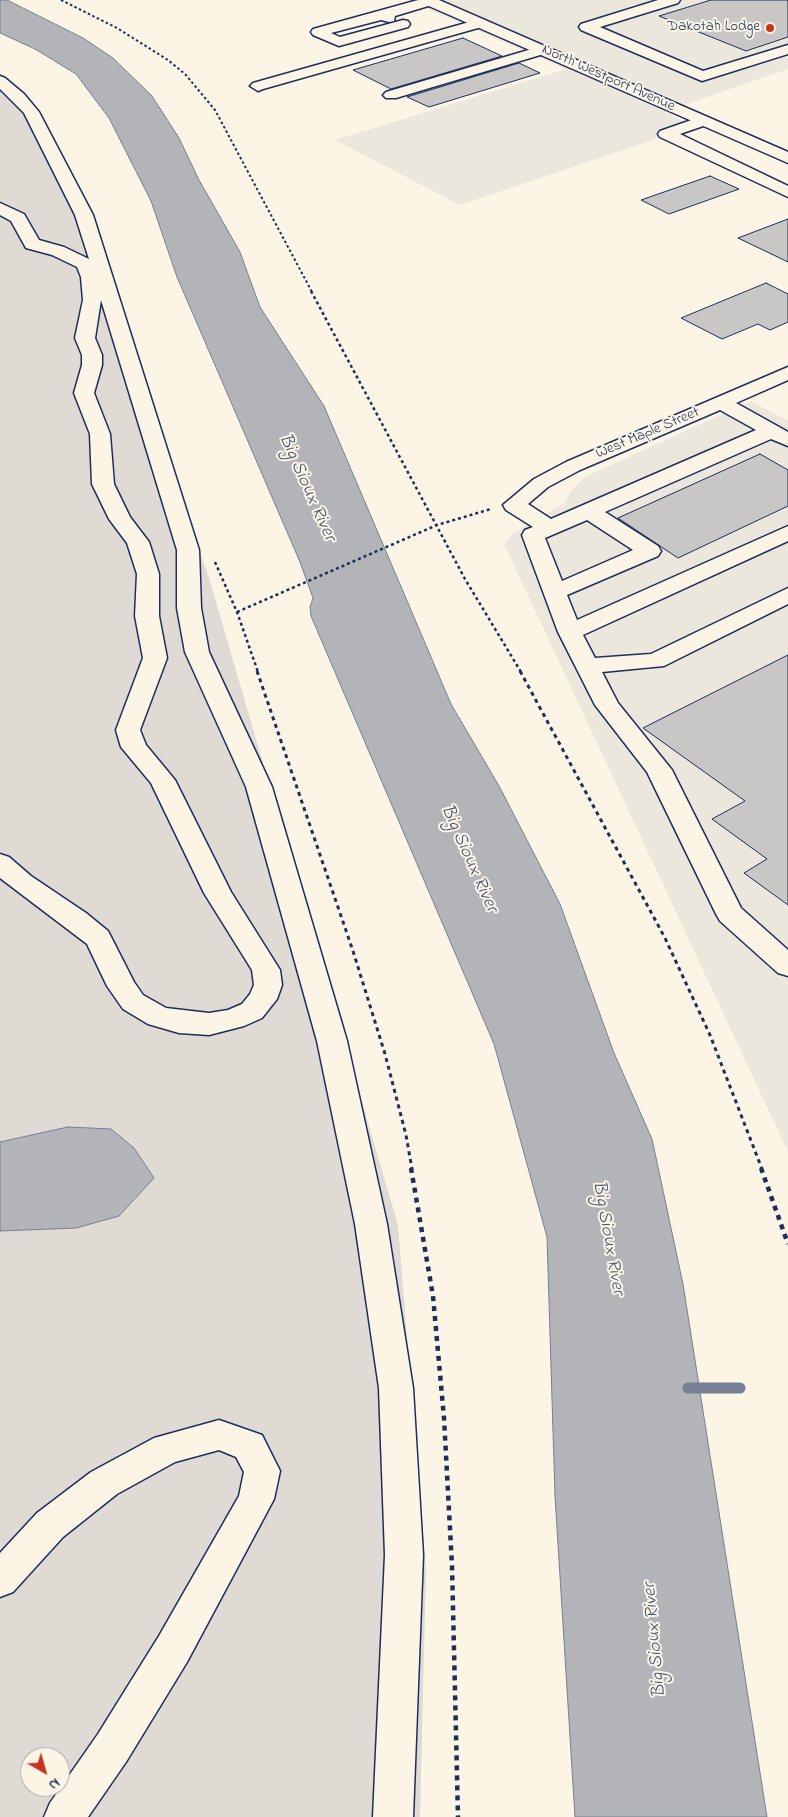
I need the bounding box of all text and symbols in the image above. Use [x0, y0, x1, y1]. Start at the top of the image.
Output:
place label: Dakotah Lodge [667, 19, 760, 37]
marker: Dakotah Lodge [764, 22, 776, 34]
street label: North Westport Avenue [539, 42, 677, 116]
street label: West Maple Street [594, 404, 702, 464]
water label: Big Sioux River [272, 431, 340, 545]
water label: Big Sioux River [434, 802, 502, 916]
water label: Big Sioux River [586, 1179, 628, 1297]
water label: Big Sioux River [640, 1582, 672, 1698]
north arrow [20, 1747, 70, 1797]
text: N [44, 1772, 64, 1795]

